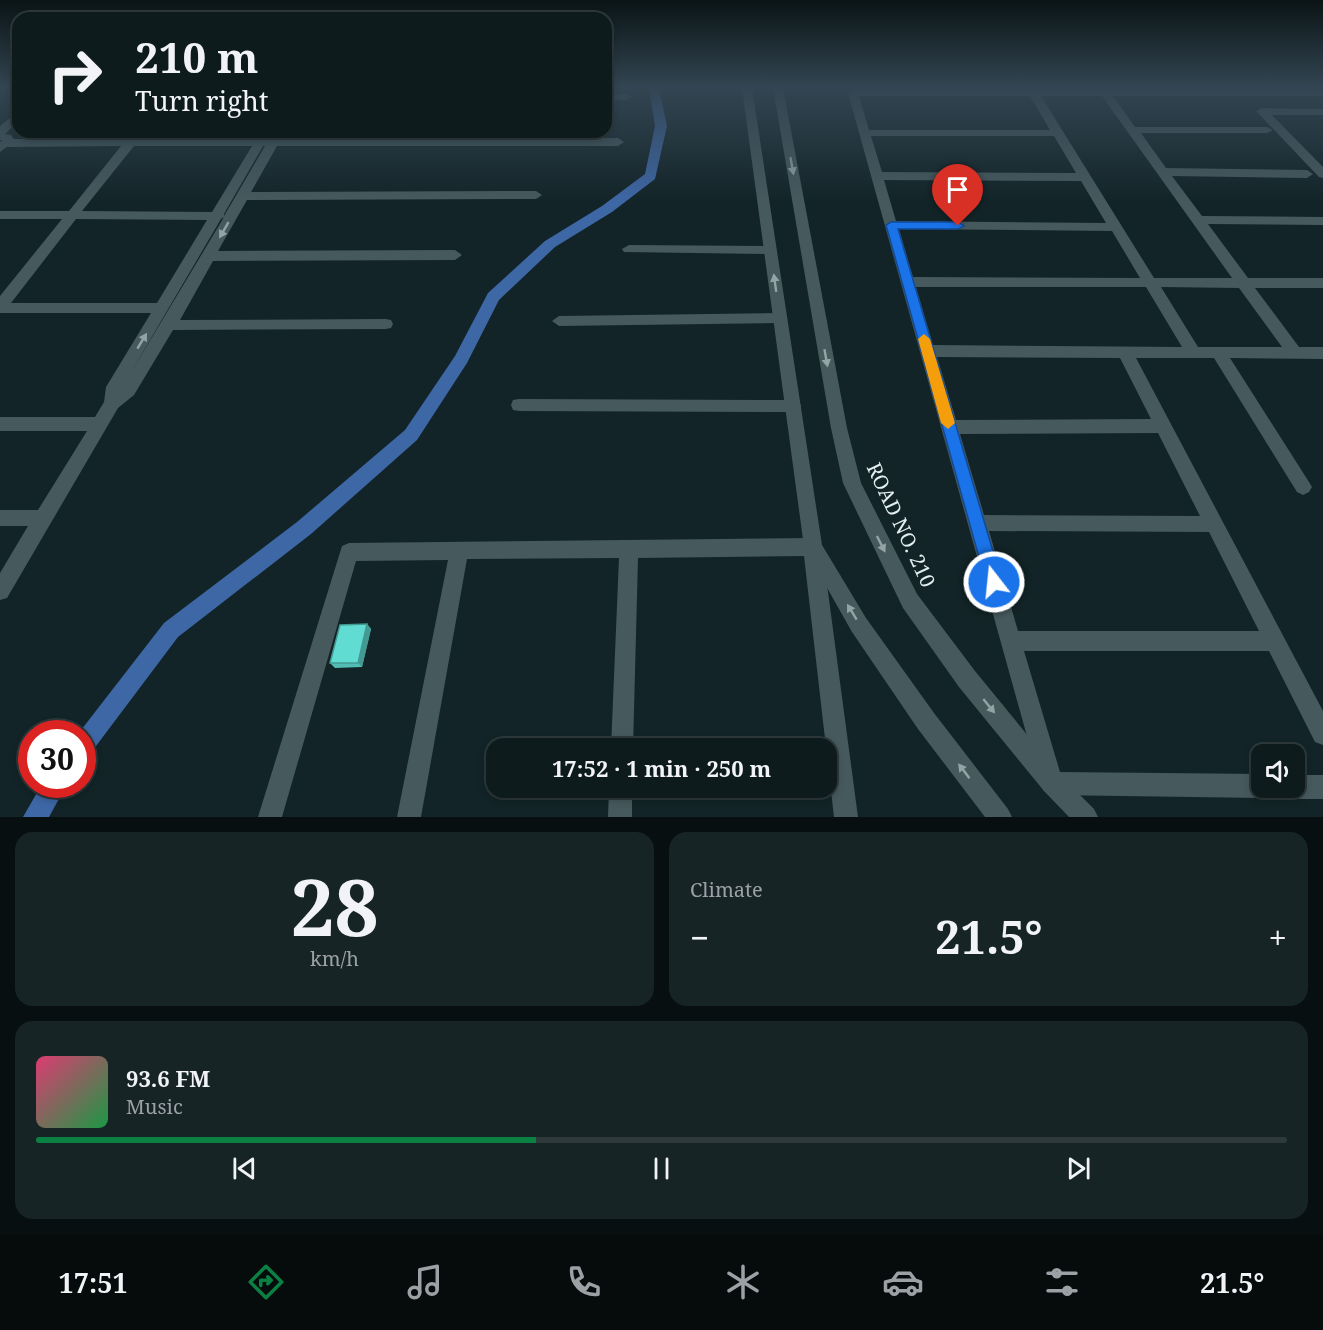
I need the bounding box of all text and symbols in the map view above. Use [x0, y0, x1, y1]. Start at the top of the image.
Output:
text: 210 m [135, 28, 259, 85]
icon: right [36, 36, 114, 114]
text: Turn right [135, 82, 268, 119]
one-way arrow [788, 157, 797, 176]
pin [932, 164, 983, 226]
icon: arrive [941, 173, 974, 206]
one-way arrow [218, 222, 229, 238]
one-way arrow [770, 273, 779, 292]
one-way arrow [137, 333, 148, 349]
one-way arrow [822, 349, 831, 368]
street label: ROAD NO. 210 [861, 458, 942, 591]
one-way arrow [876, 536, 885, 553]
position arrow [962, 550, 1026, 614]
one-way arrow [846, 604, 857, 620]
one-way arrow [982, 698, 995, 713]
speed limit sign: 30 [18, 720, 96, 798]
map controls [1251, 744, 1305, 798]
button: sound [1251, 744, 1305, 798]
text: 17:52 · 1 min · 250 m [552, 753, 771, 783]
one-way arrow [959, 763, 971, 778]
text: 28 [290, 853, 379, 959]
text: Climate [690, 876, 763, 903]
text: 21.5° [935, 906, 1043, 967]
text: − [690, 915, 709, 960]
text: + [1269, 915, 1287, 960]
text: km/h [310, 945, 359, 972]
text: 93.6 FM [126, 1063, 210, 1093]
text: Music [126, 1093, 183, 1120]
icon: previous [228, 1152, 261, 1185]
icon: pause [645, 1152, 678, 1185]
icon: next [1062, 1152, 1095, 1185]
icon: directions [245, 1261, 287, 1303]
icon: music [404, 1261, 446, 1303]
icon: phone [563, 1261, 605, 1303]
icon: climate [722, 1261, 764, 1303]
icon: car [882, 1261, 924, 1303]
icon: filters [1041, 1261, 1083, 1303]
text: 17:51 [59, 1264, 128, 1301]
text: 21.5° [1200, 1264, 1264, 1301]

